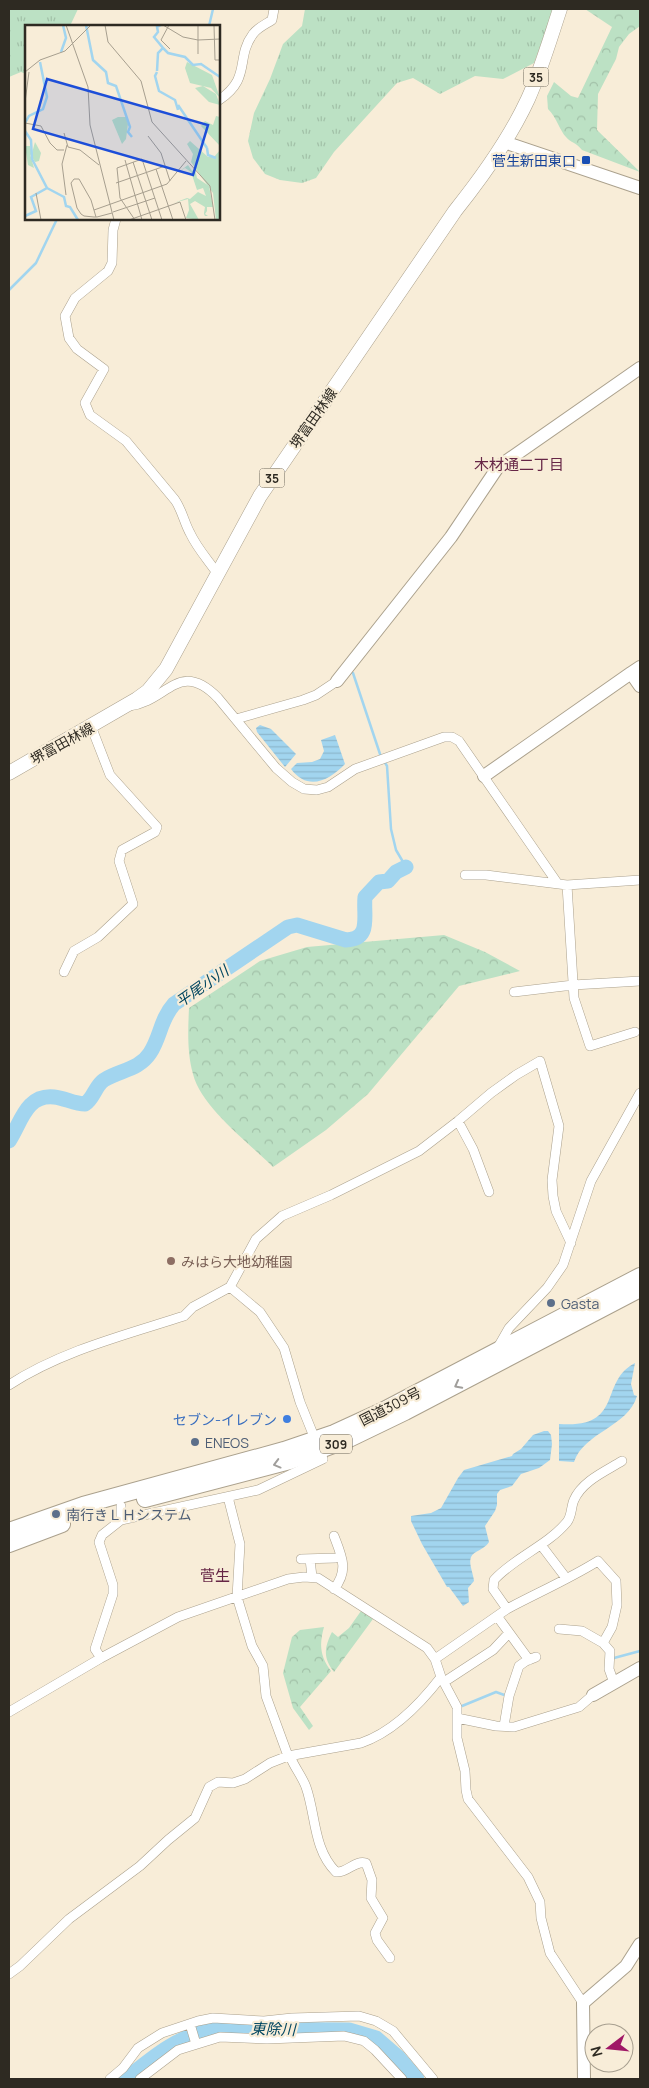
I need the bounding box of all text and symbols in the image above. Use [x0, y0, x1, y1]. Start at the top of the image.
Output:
inset map [25, 25, 220, 220]
road number: 35 [524, 68, 548, 86]
place label: 菅生新田東口 [492, 151, 576, 170]
marker: 菅生新田東口 [580, 154, 592, 166]
street label: 堺富田林線 [285, 384, 341, 452]
district label: 木材通二丁目 [474, 454, 564, 475]
road number: 35 [260, 468, 284, 488]
street label: 堺富田林線 [27, 718, 97, 768]
water label: 平尾小川 [171, 959, 234, 1012]
place label: みはら大地幼稚園 [181, 1252, 293, 1271]
marker: みはら大地幼稚園 [165, 1255, 177, 1267]
place label: Gasta [561, 1294, 599, 1313]
marker: Gasta [545, 1297, 557, 1309]
one-way arrow [454, 1379, 463, 1389]
street label: 国道309号 [356, 1382, 424, 1430]
place label: セブン-イレブン [173, 1410, 277, 1429]
marker: セブン-イレブン [281, 1413, 293, 1425]
place label: ENEOS [205, 1433, 249, 1452]
road number: 309 [320, 1435, 352, 1454]
marker: ENEOS [189, 1436, 201, 1448]
one-way arrow [273, 1458, 282, 1469]
place label: 南行きＬＨシステム [66, 1505, 192, 1524]
marker: 南行きＬＨシステム [50, 1508, 62, 1520]
district label: 菅生 [200, 1565, 230, 1586]
water label: 東除川 [250, 2018, 298, 2040]
north arrow [584, 2023, 634, 2073]
text: N [586, 2044, 607, 2059]

